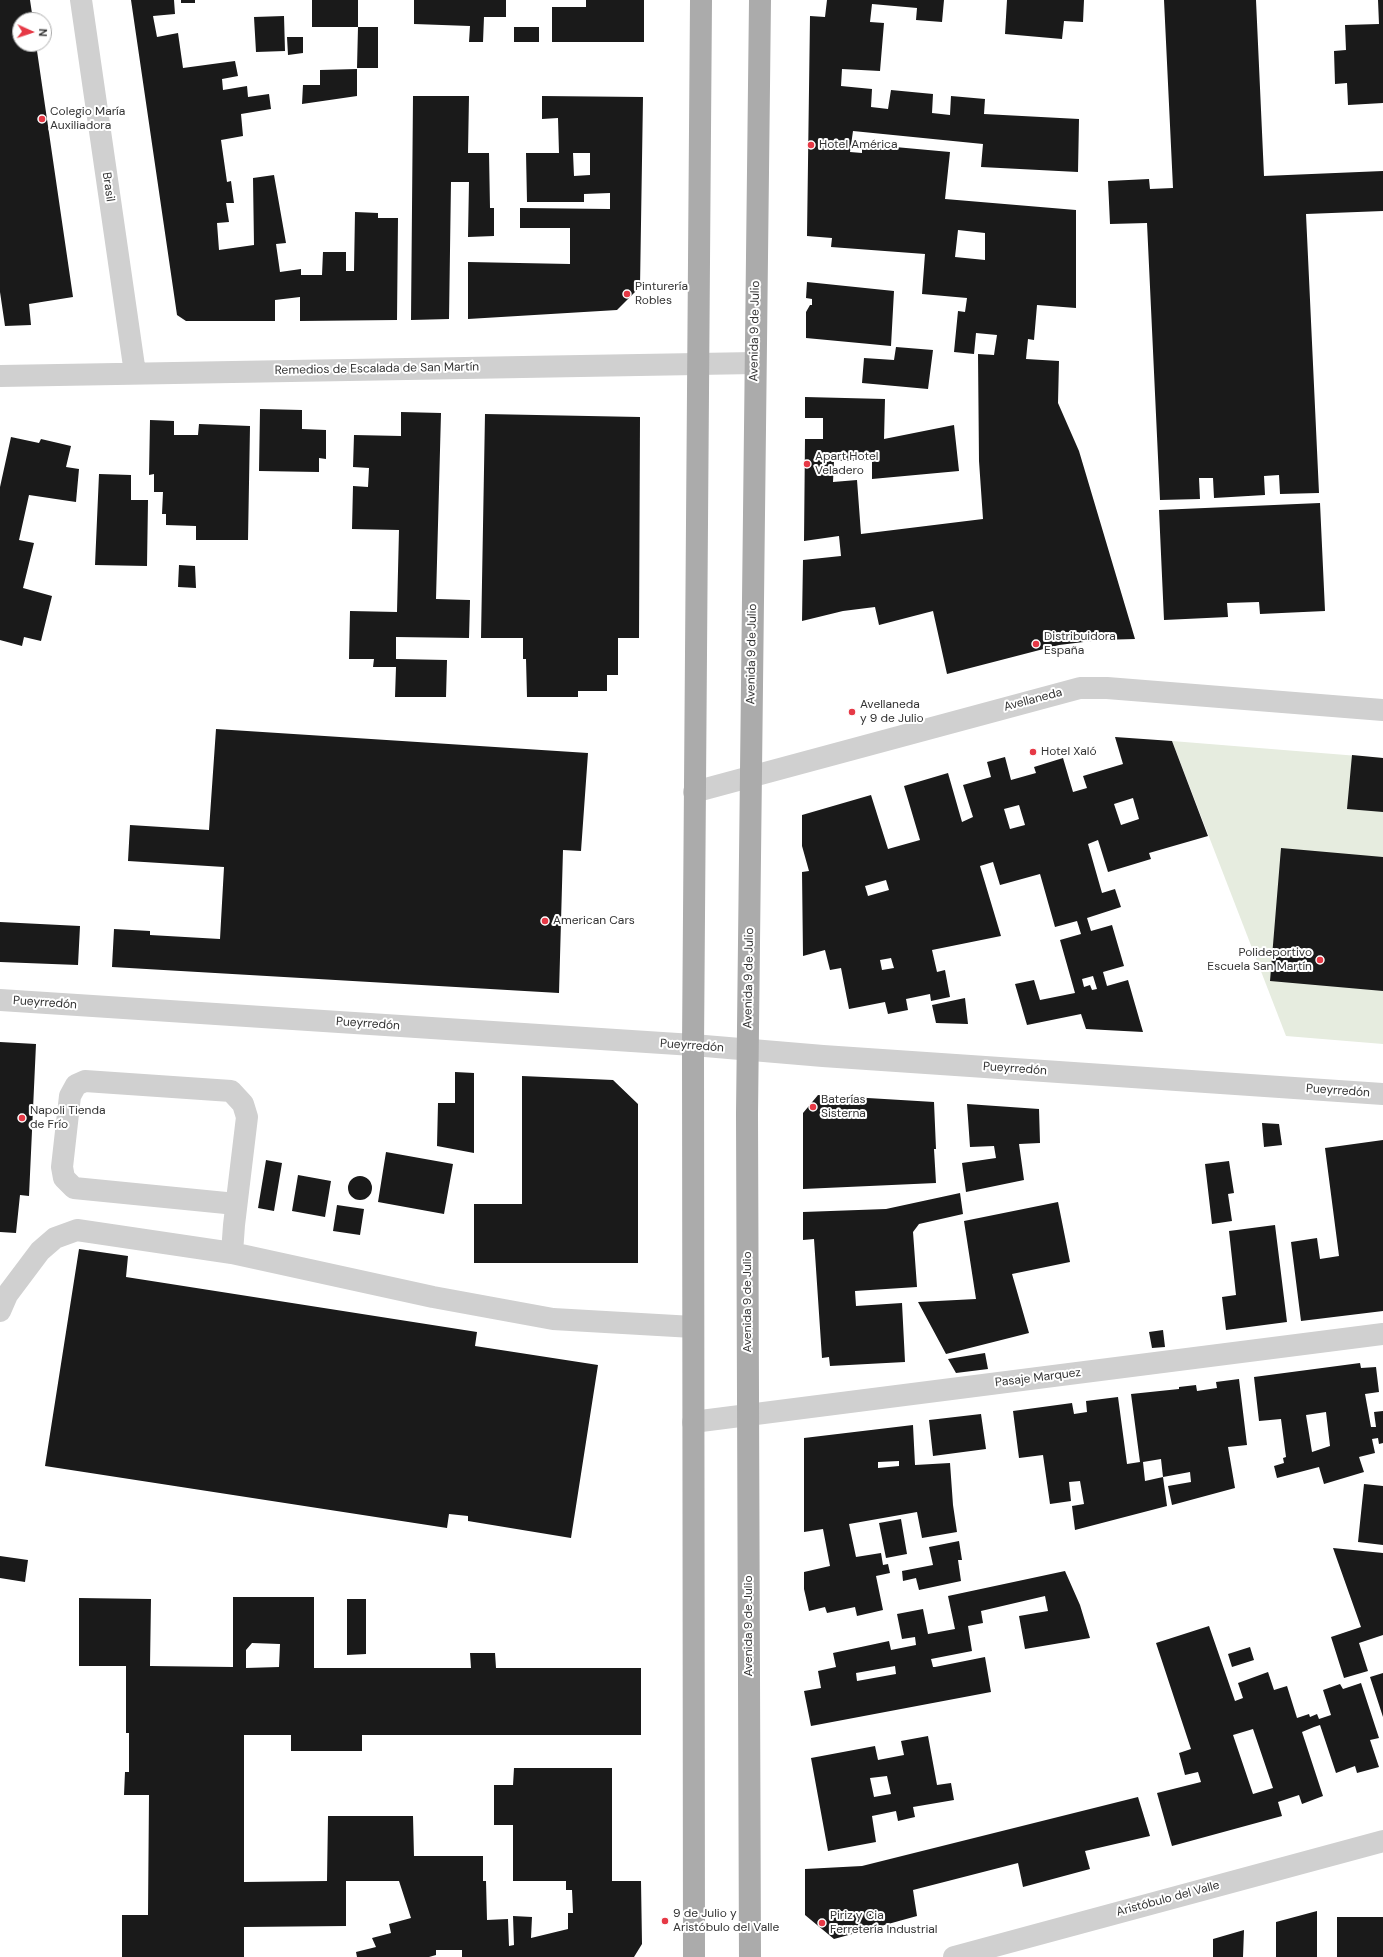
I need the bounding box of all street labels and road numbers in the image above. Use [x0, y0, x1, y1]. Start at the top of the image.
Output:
street label: Brasil [99, 171, 117, 203]
street label: Avenida 9 de Julio [747, 280, 763, 382]
street label: Remedios de Escalada de San Martín [275, 360, 479, 378]
street label: Avenida 9 de Julio [744, 603, 760, 705]
street label: Avellaneda [1002, 685, 1064, 715]
street label: Avenida 9 de Julio [741, 927, 757, 1029]
street label: Pueyrredón [13, 994, 77, 1012]
street label: Pueyrredón [336, 1015, 400, 1033]
street label: Pueyrredón [660, 1037, 724, 1055]
street label: Pueyrredón [983, 1060, 1047, 1078]
street label: Pueyrredón [1306, 1082, 1370, 1100]
street label: Avenida 9 de Julio [741, 1251, 755, 1353]
street label: Pasaje Marquez [994, 1366, 1082, 1390]
street label: Avenida 9 de Julio [742, 1575, 756, 1677]
street label: Aristóbulo del Valle [1115, 1878, 1221, 1920]

